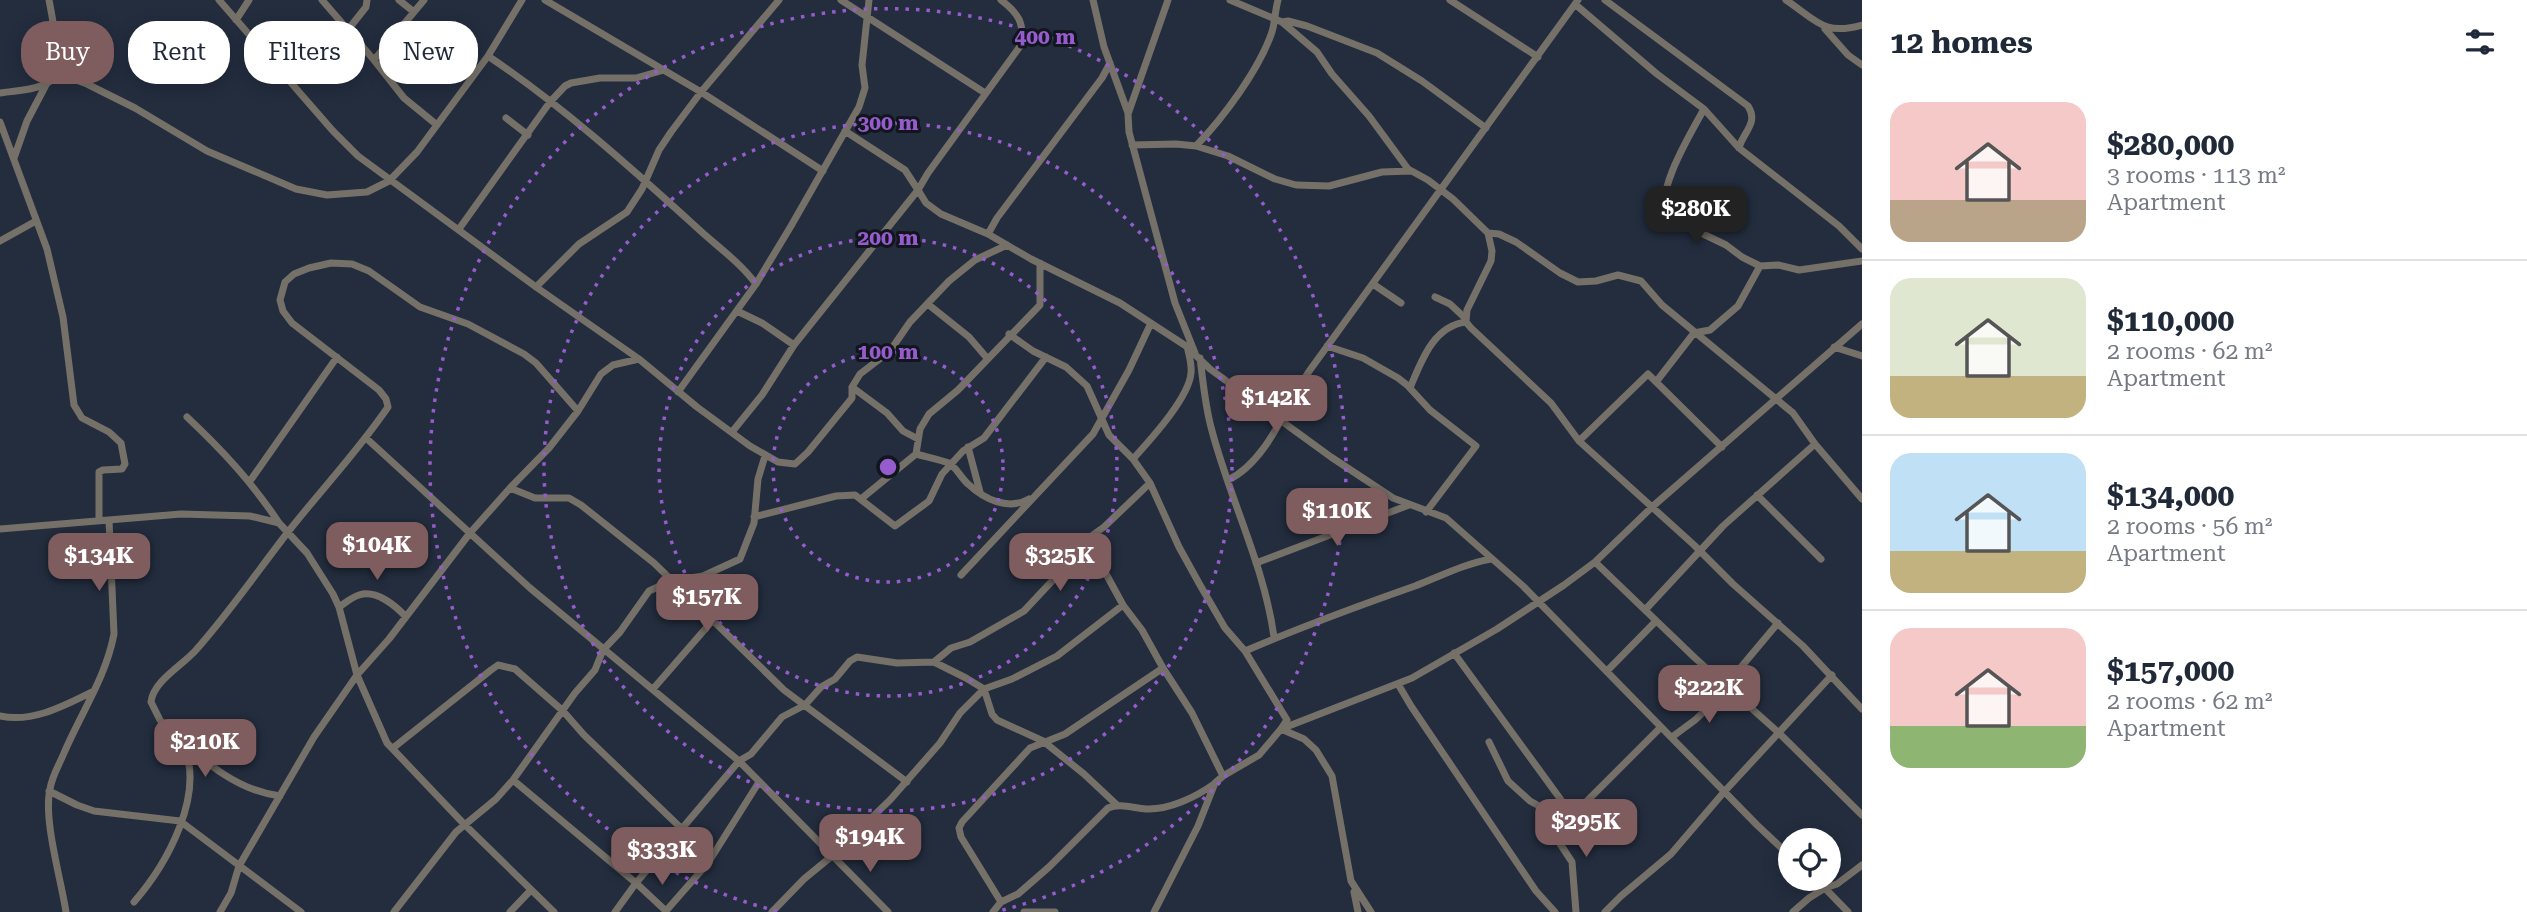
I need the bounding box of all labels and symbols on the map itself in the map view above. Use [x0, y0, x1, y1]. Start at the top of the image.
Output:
text: 400 m [1015, 25, 1075, 49]
text: 300 m [858, 111, 918, 135]
pin: $280K [1647, 187, 1745, 246]
text: 200 m [858, 226, 918, 250]
text: 100 m [858, 340, 918, 364]
pin: $142K [1227, 376, 1325, 435]
centre of rings [876, 455, 900, 479]
pin: $110K [1288, 489, 1386, 548]
pin: $104K [328, 522, 426, 582]
pin: $134K [50, 534, 148, 593]
pin: $325K [1011, 534, 1109, 593]
pin: $157K [658, 574, 756, 634]
pin: $222K [1660, 666, 1758, 725]
pin: $210K [156, 720, 254, 779]
pin: $295K [1537, 800, 1635, 859]
pin: $194K [821, 814, 919, 874]
pin: $333K [613, 828, 711, 887]

